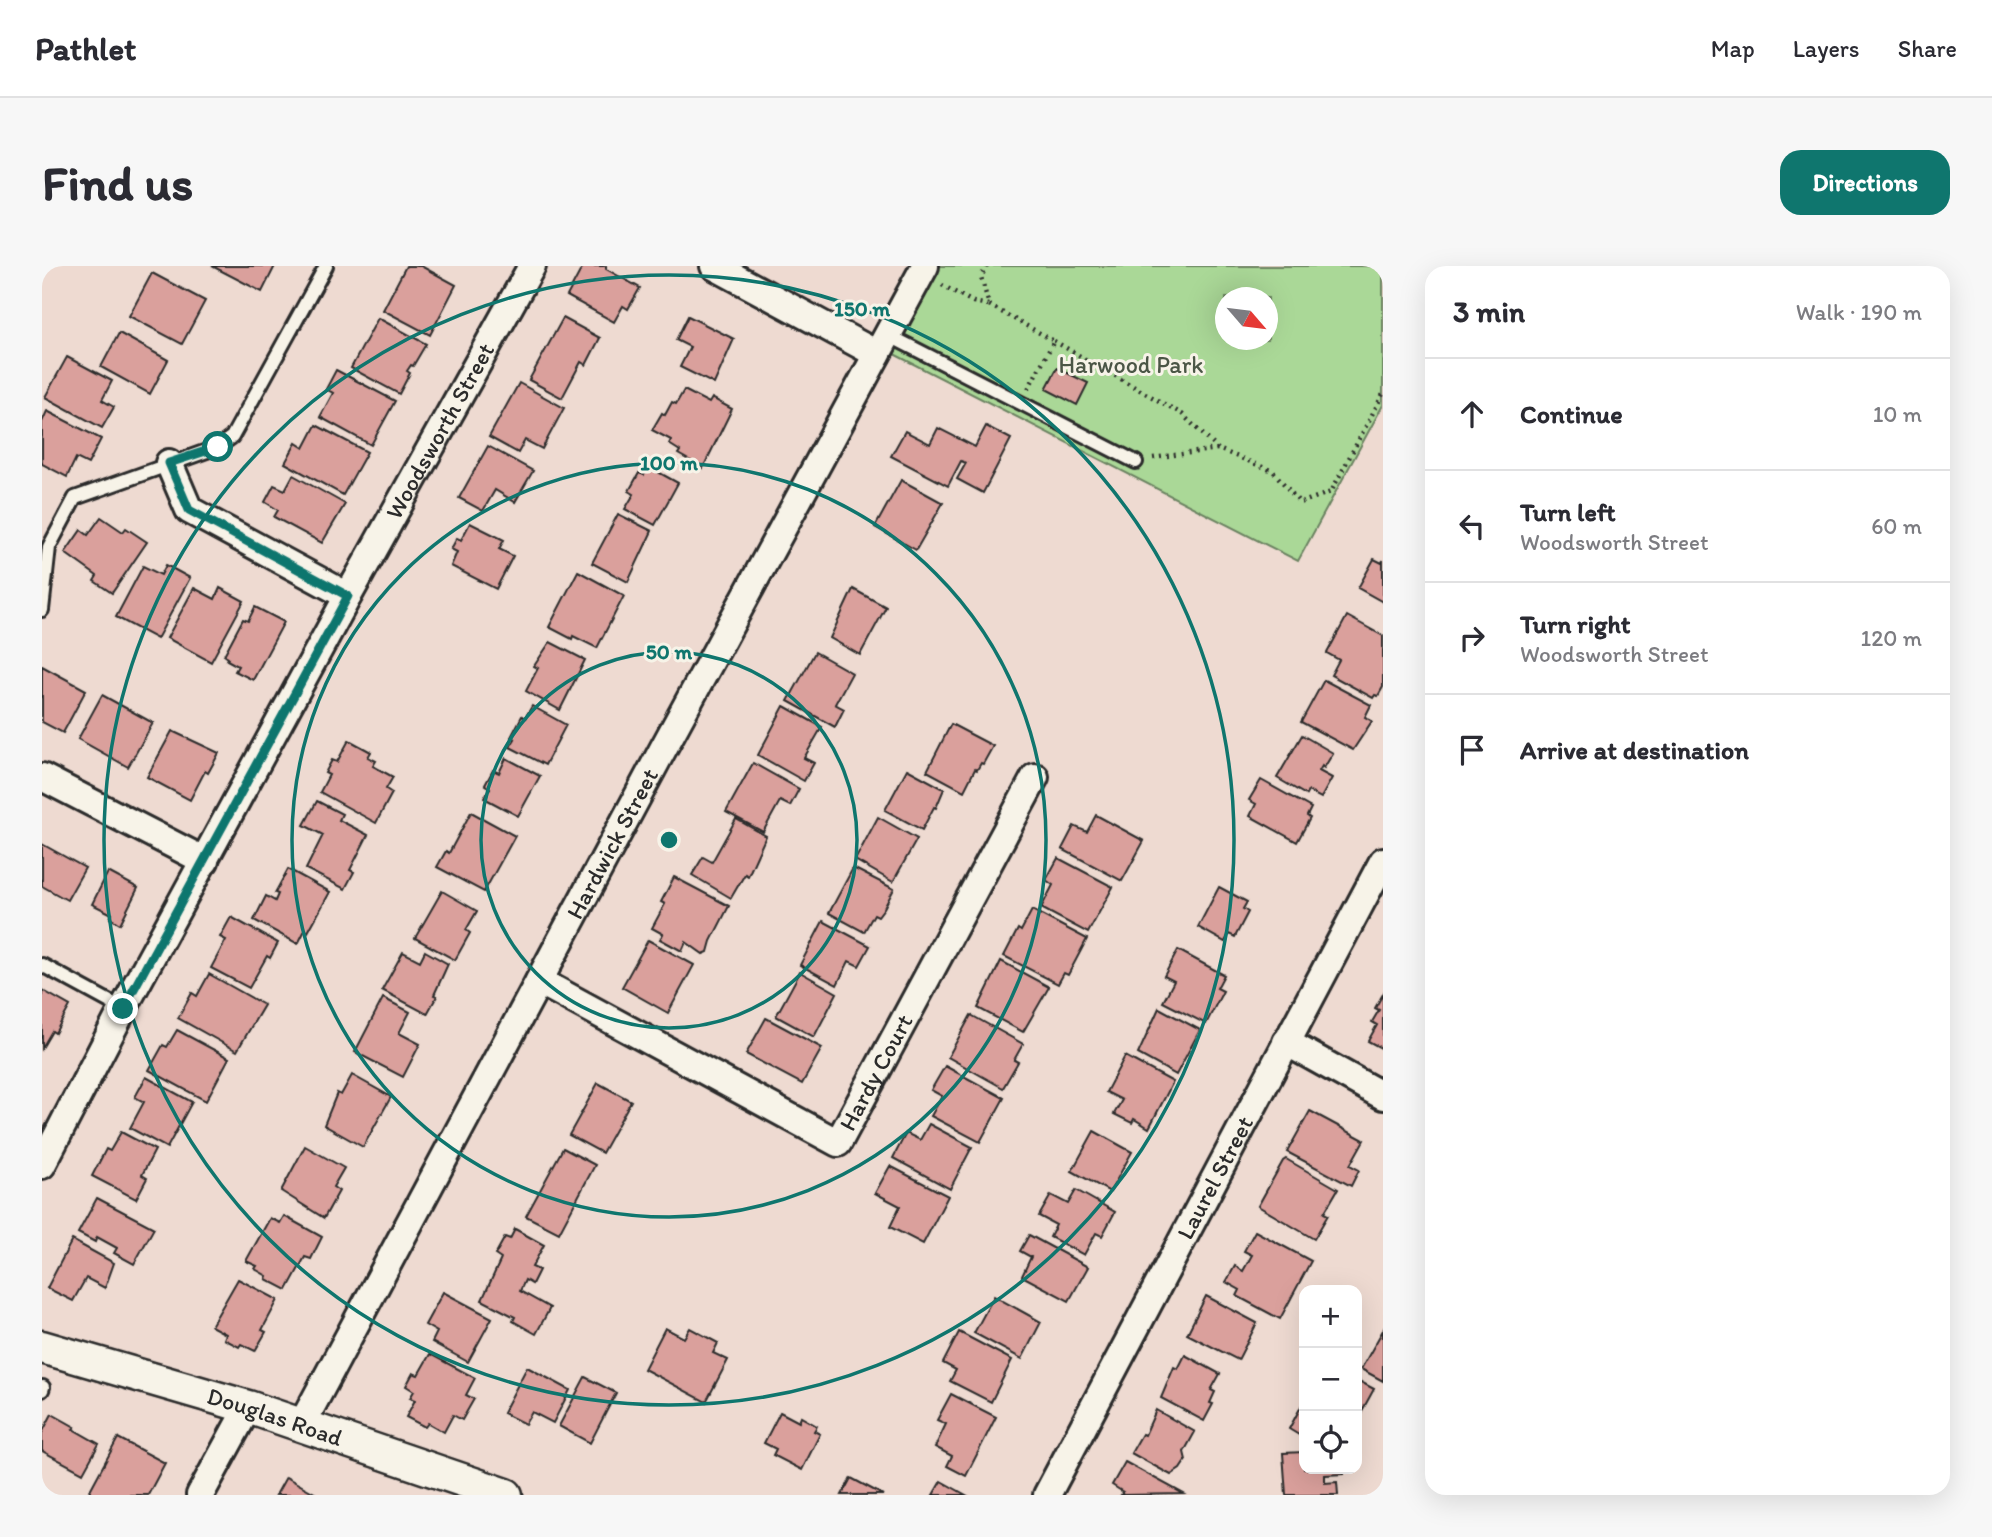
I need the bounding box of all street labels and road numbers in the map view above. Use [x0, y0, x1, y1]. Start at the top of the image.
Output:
street label: Woodsworth Street [379, 338, 500, 524]
street label: Hardwick Street [560, 763, 664, 924]
street label: Hardy Court [832, 1009, 919, 1136]
street label: Laurel Street [1170, 1111, 1259, 1244]
street label: Douglas Road [204, 1381, 346, 1452]

